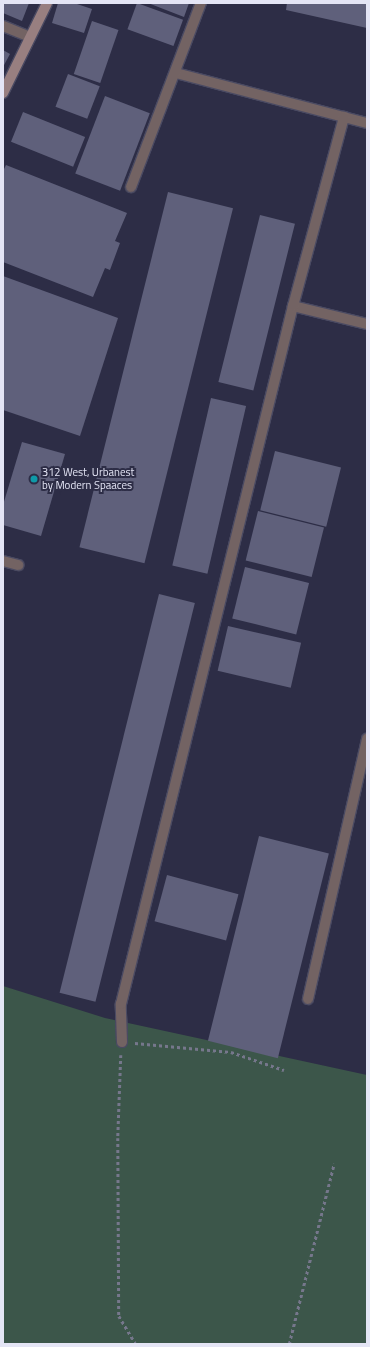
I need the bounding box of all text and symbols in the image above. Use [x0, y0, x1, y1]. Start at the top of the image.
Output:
place label: 312 West, Urbanest by Modern Spaaces [42, 466, 134, 492]
marker: 312 West, Urbanest by Modern Spaaces [29, 474, 39, 484]

